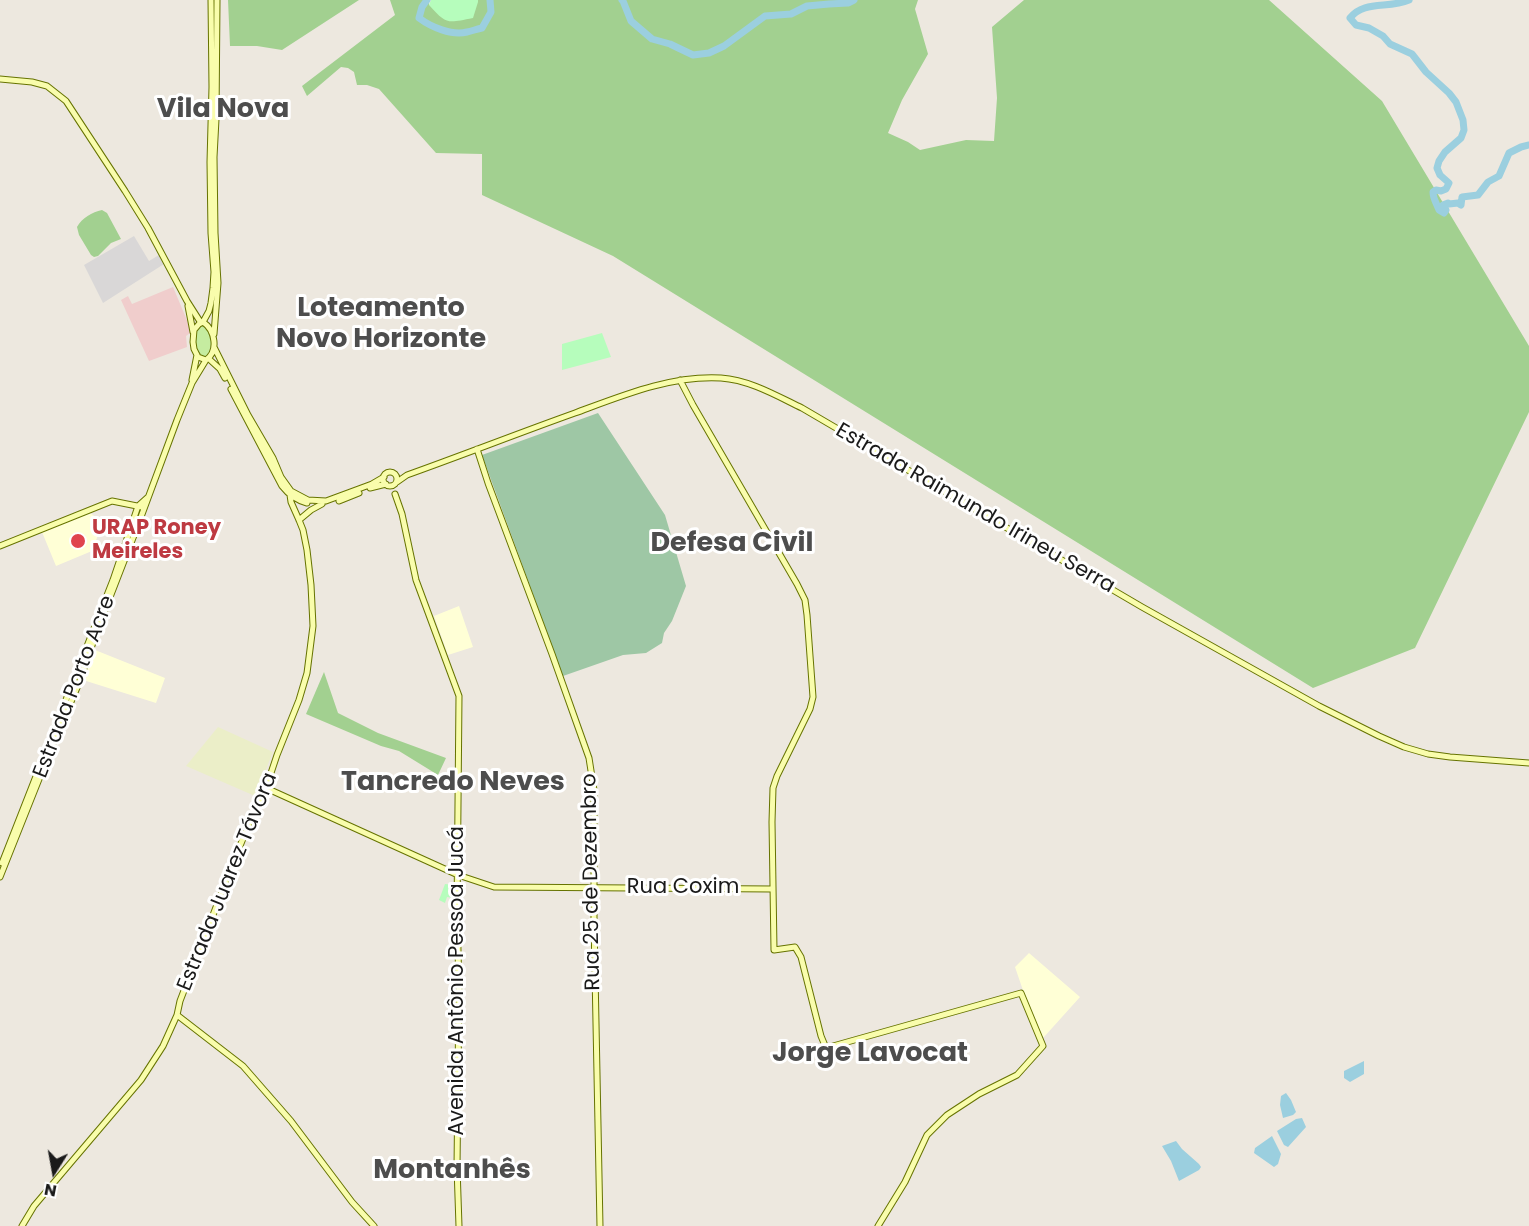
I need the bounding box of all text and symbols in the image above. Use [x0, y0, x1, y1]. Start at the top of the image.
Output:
district label: Vila Nova [157, 94, 289, 126]
district label: Loteamento Novo Horizonte [276, 293, 486, 356]
street label: Estrada Raimundo Irineu Serra [831, 419, 1119, 599]
place label: URAP Roney Meireles [92, 516, 221, 566]
district label: Defesa Civil [650, 528, 814, 560]
marker: URAP Roney Meireles [69, 532, 87, 550]
street label: Estrada Porto Acre [29, 592, 121, 782]
district label: Tancredo Neves [341, 767, 565, 799]
street label: Estrada Juarez Távora [173, 769, 283, 995]
street label: Rua 25 de Dezembro [578, 773, 606, 991]
street label: Avenida Antônio Pessoa Jucá [445, 826, 471, 1136]
street label: Rua Coxim [627, 875, 739, 901]
district label: Jorge Lavocat [772, 1038, 968, 1070]
north arrow [24, 1142, 84, 1202]
district label: Montanhês [373, 1155, 531, 1187]
text: N [42, 1178, 59, 1203]

